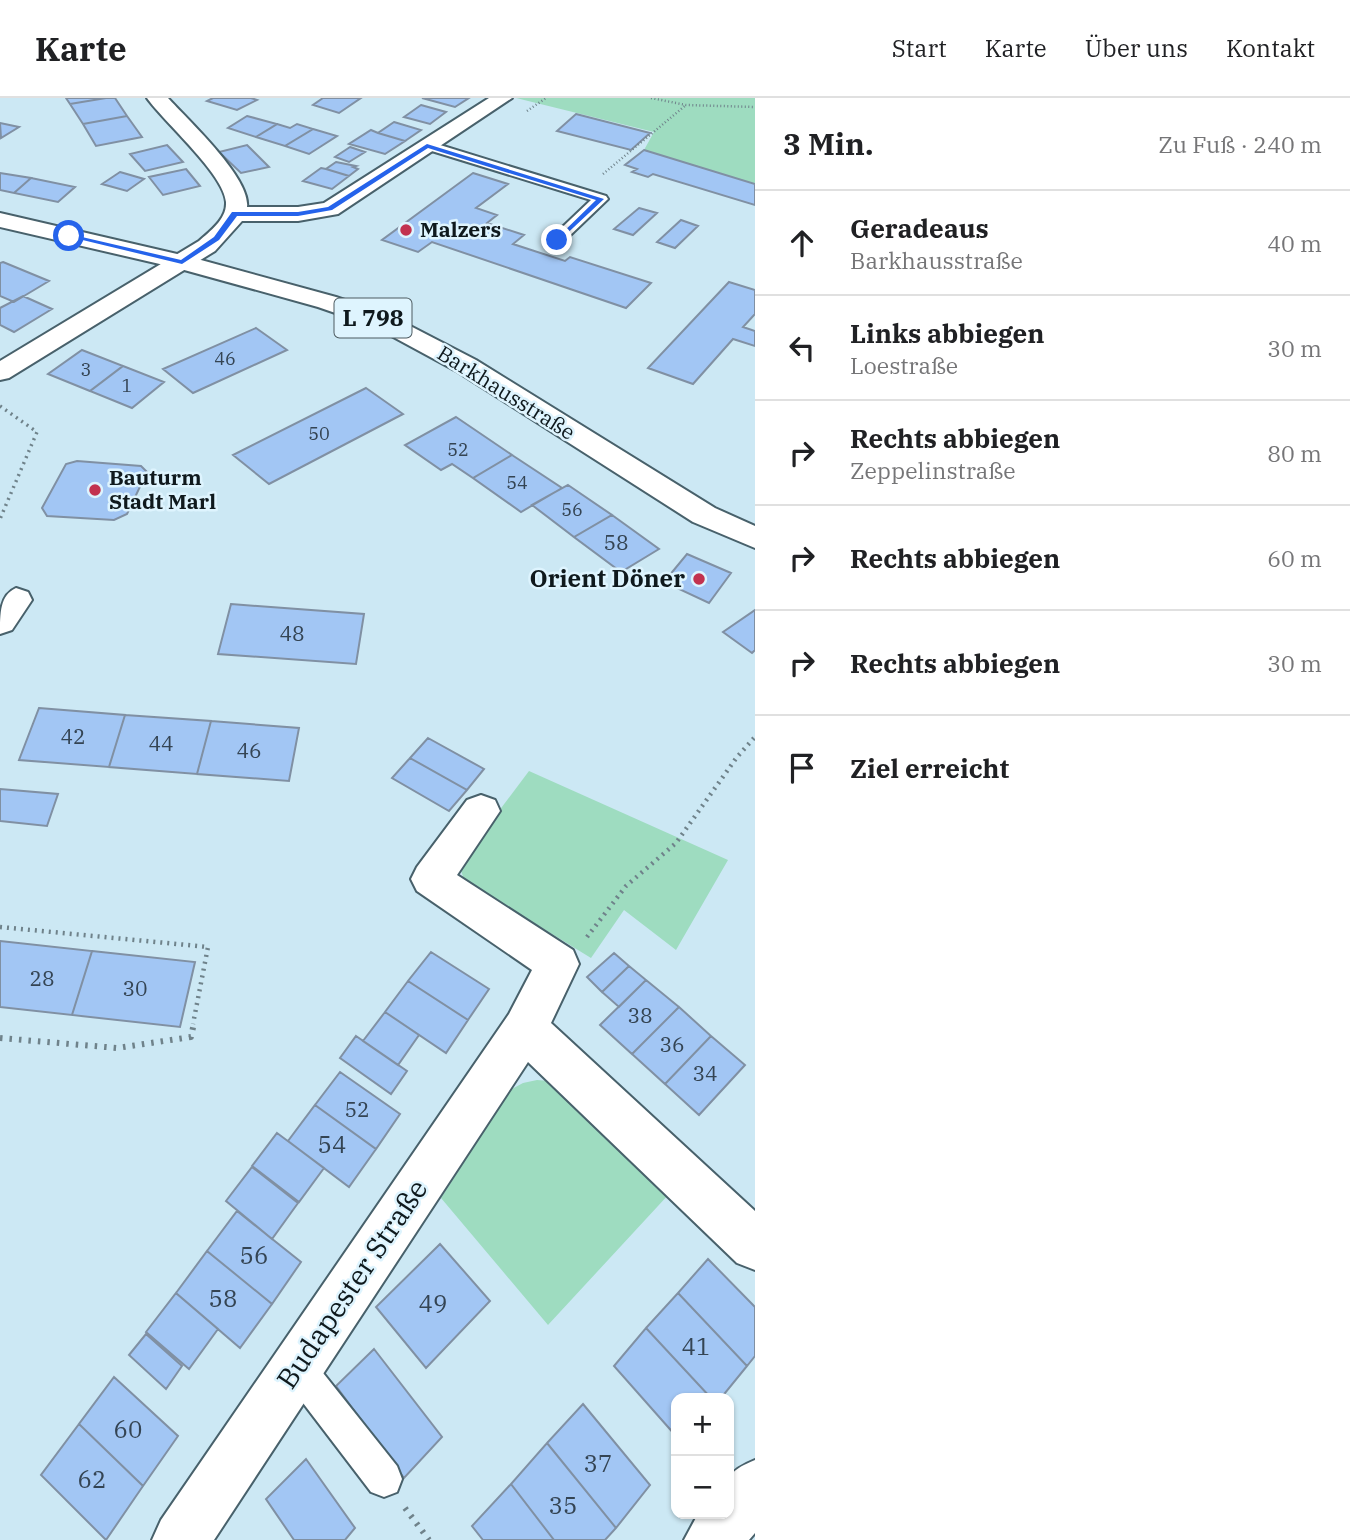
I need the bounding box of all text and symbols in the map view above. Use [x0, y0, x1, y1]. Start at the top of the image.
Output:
text: Karte [35, 27, 127, 70]
text: Start [892, 32, 947, 64]
text: Karte [985, 32, 1047, 64]
text: Über uns [1085, 32, 1188, 64]
text: Kontakt [1226, 32, 1315, 64]
text: 3 Min. [783, 124, 874, 163]
text: Zu Fuß · 240 m [1158, 129, 1322, 159]
text: Geradeaus [850, 211, 989, 245]
place label: Malzers [420, 215, 501, 243]
route start [53, 220, 84, 251]
marker: Malzers [398, 222, 414, 238]
route end [541, 224, 572, 255]
icon: ahead [783, 224, 821, 262]
text: 40 m [1267, 228, 1322, 258]
text: Barkhausstraße [850, 245, 1023, 275]
road number: L 798 [334, 298, 412, 338]
text: Links abbiegen [850, 316, 1045, 350]
icon: left [783, 329, 821, 367]
text: 30 m [1267, 333, 1322, 363]
street label: Barkhausstraße [432, 338, 581, 446]
house number: 46 [214, 347, 236, 370]
text: Loestraße [850, 350, 958, 380]
house number: 3 [81, 358, 91, 381]
house number: 1 [122, 374, 132, 397]
text: Rechts abbiegen [850, 421, 1060, 455]
house number: 50 [308, 422, 330, 445]
icon: right [783, 434, 821, 472]
house number: 52 [447, 438, 469, 461]
text: 80 m [1267, 438, 1322, 468]
text: Zeppelinstraße [850, 455, 1015, 485]
place label: Bauturm Stadt Marl [109, 463, 216, 515]
house number: 54 [506, 471, 528, 494]
marker: Bauturm Stadt Marl [87, 482, 103, 498]
house number: 56 [561, 498, 583, 521]
house number: 58 [603, 528, 629, 556]
icon: right [783, 539, 821, 577]
text: Rechts abbiegen [850, 541, 1060, 575]
text: 60 m [1267, 543, 1322, 573]
place label: Orient Döner [530, 562, 685, 594]
marker: Orient Döner [691, 571, 707, 587]
house number: 48 [279, 619, 305, 647]
icon: right [783, 644, 821, 682]
text: Rechts abbiegen [850, 646, 1060, 680]
text: 30 m [1267, 648, 1322, 678]
house number: 42 [60, 722, 86, 750]
house number: 44 [148, 729, 174, 757]
house number: 46 [236, 736, 262, 764]
icon: arrive [783, 749, 821, 787]
text: Ziel erreicht [850, 751, 1009, 785]
house number: 28 [29, 964, 55, 992]
house number: 30 [122, 974, 148, 1002]
house number: 38 [627, 1001, 653, 1029]
house number: 36 [659, 1030, 685, 1058]
house number: 34 [692, 1059, 718, 1087]
house number: 52 [344, 1095, 370, 1123]
house number: 54 [318, 1128, 346, 1160]
street label: Budapester Straße [268, 1172, 435, 1396]
house number: 56 [240, 1239, 268, 1271]
house number: 58 [209, 1282, 237, 1314]
house number: 49 [419, 1287, 447, 1319]
house number: 41 [682, 1330, 710, 1362]
map controls [671, 1393, 734, 1519]
button: + [671, 1393, 734, 1456]
house number: 60 [114, 1413, 142, 1445]
house number: 37 [584, 1447, 612, 1479]
button: − [671, 1456, 734, 1519]
house number: 62 [78, 1463, 106, 1495]
house number: 35 [549, 1489, 577, 1521]

